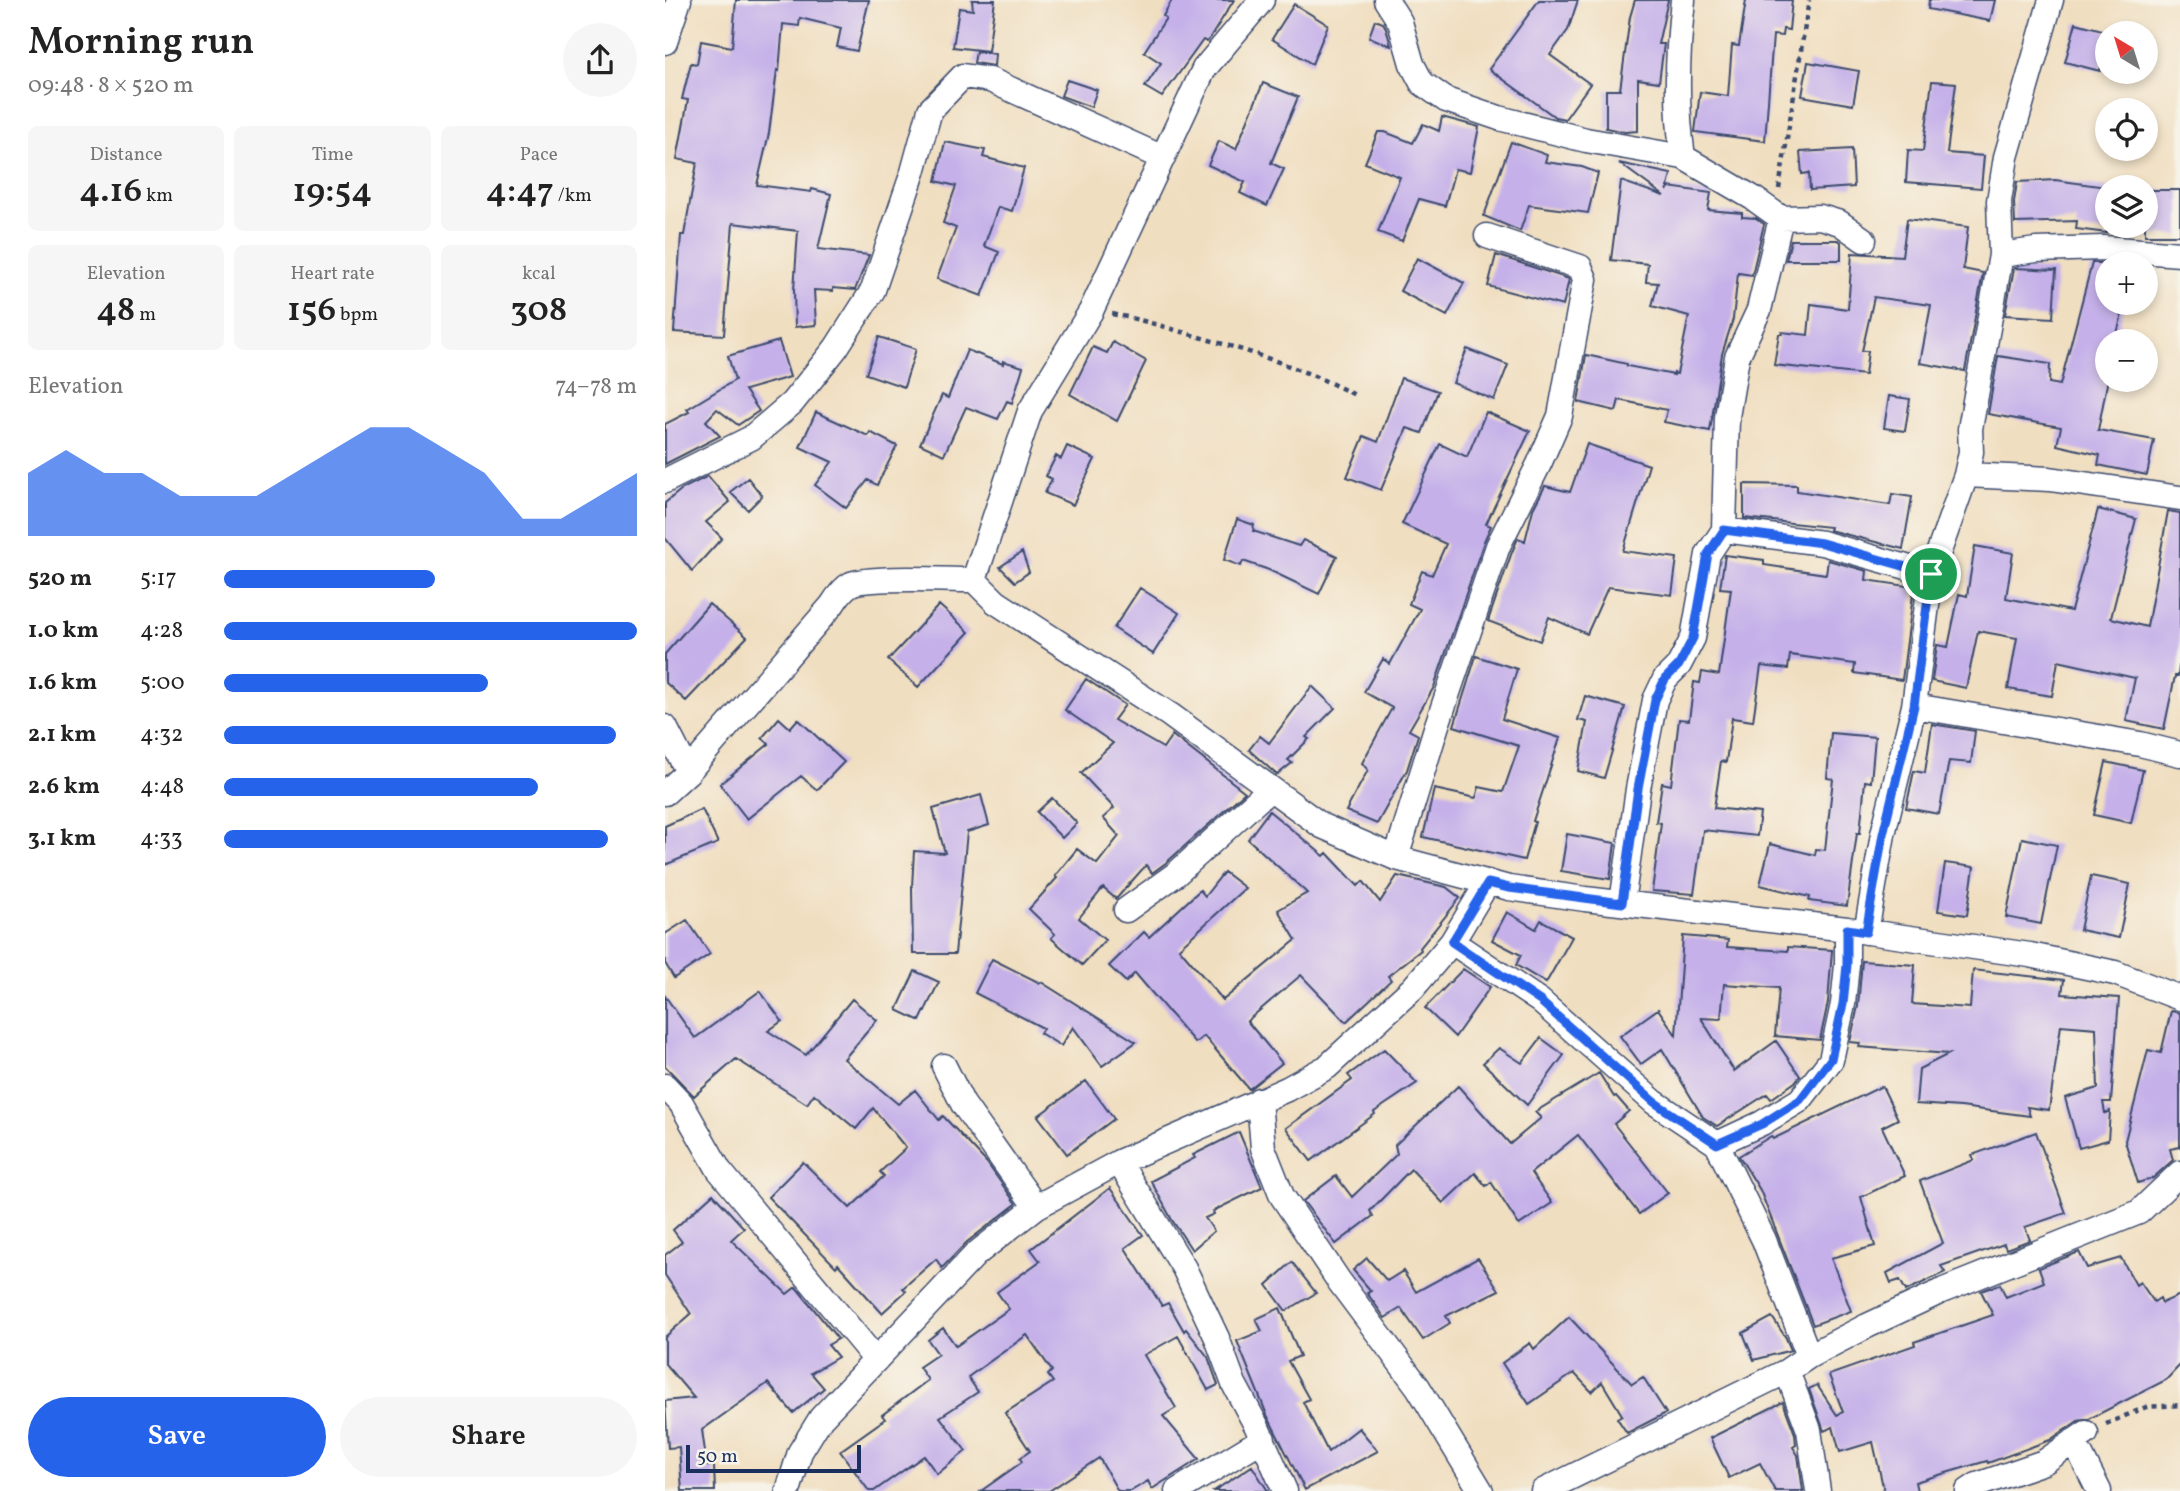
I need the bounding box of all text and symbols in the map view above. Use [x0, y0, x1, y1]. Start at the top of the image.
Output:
text: Morning run [28, 17, 254, 70]
north arrow [2095, 21, 2158, 84]
map controls [2095, 21, 2158, 392]
button: share [563, 23, 637, 97]
text: 09:48 · 8 × 520 m [28, 70, 194, 102]
button: locate [2095, 98, 2158, 161]
text: Distance [90, 142, 163, 168]
text: Time [312, 142, 353, 168]
text: Pace [520, 142, 558, 168]
text: 4.16 [79, 168, 142, 216]
text: 19:54 [293, 168, 372, 216]
text: 4:47 [486, 168, 554, 216]
button: layers [2095, 175, 2158, 238]
text: km [142, 183, 173, 209]
text: /km [554, 183, 592, 209]
button: + [2095, 252, 2158, 315]
text: Elevation [87, 261, 166, 287]
text: Heart rate [291, 261, 374, 287]
text: kcal [522, 261, 556, 287]
text: 48 [96, 287, 135, 335]
text: 156 [287, 287, 336, 335]
text: 308 [510, 287, 567, 335]
text: m [135, 302, 156, 328]
text: bpm [336, 302, 378, 328]
button: − [2095, 329, 2158, 392]
text: Elevation [28, 371, 124, 403]
text: 74–78 m [555, 371, 637, 403]
pin [1901, 544, 1961, 604]
icon: arrive [1912, 555, 1950, 593]
text: 520 m [28, 563, 92, 595]
text: 5:17 [140, 563, 177, 595]
text: 1.0 km [28, 615, 99, 647]
text: 4:28 [140, 615, 183, 647]
text: 1.6 km [28, 667, 97, 699]
text: 5:00 [140, 667, 185, 699]
text: 2.1 km [28, 719, 97, 751]
text: 4:32 [140, 719, 183, 751]
text: 2.6 km [28, 771, 100, 803]
text: 4:48 [140, 771, 184, 803]
text: 3.1 km [28, 823, 96, 855]
text: 4:33 [140, 823, 183, 855]
button: Save [28, 1397, 326, 1477]
button: Share [340, 1397, 637, 1477]
scale bar [686, 1442, 861, 1474]
text: 50 m [697, 1444, 738, 1470]

